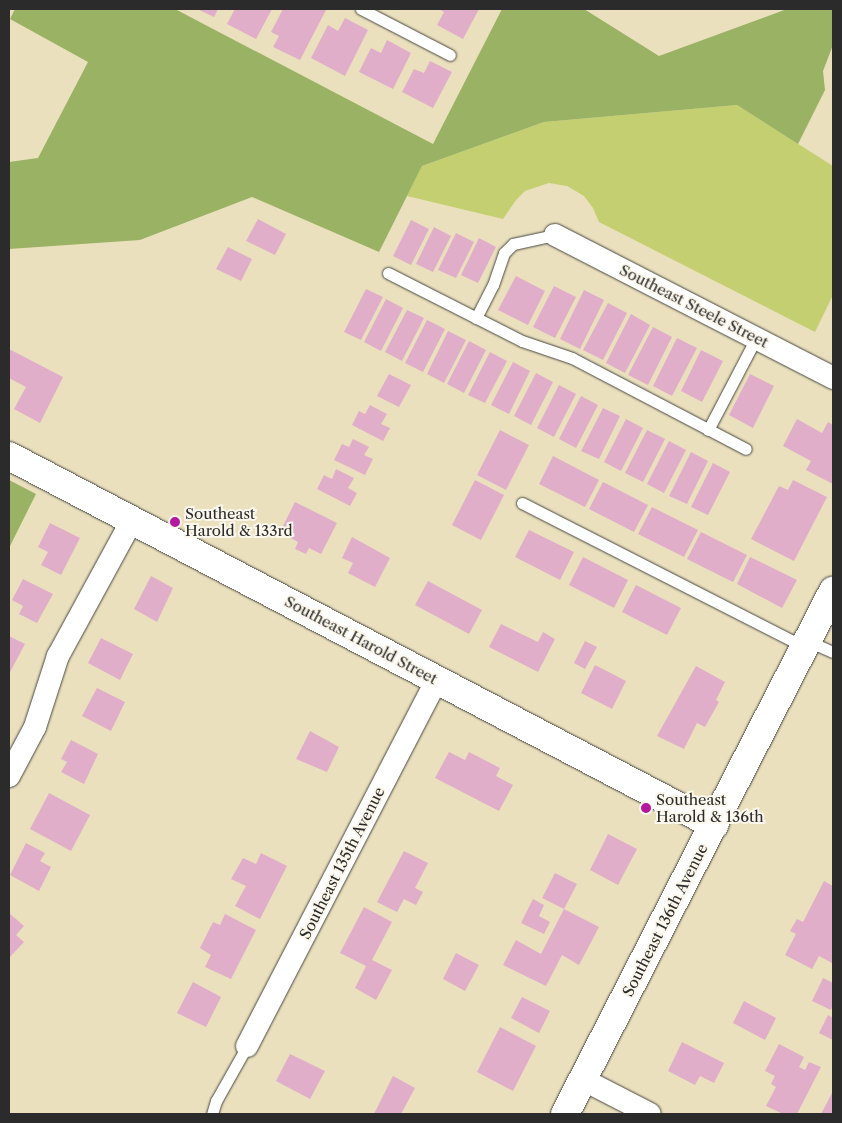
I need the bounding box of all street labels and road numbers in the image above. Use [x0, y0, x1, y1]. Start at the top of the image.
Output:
street label: Southeast Steele Street [617, 261, 771, 351]
street label: Southeast Harold Street [282, 592, 440, 688]
street label: Southeast 135th Avenue [296, 784, 388, 942]
street label: Southeast 136th Avenue [619, 840, 711, 1000]

